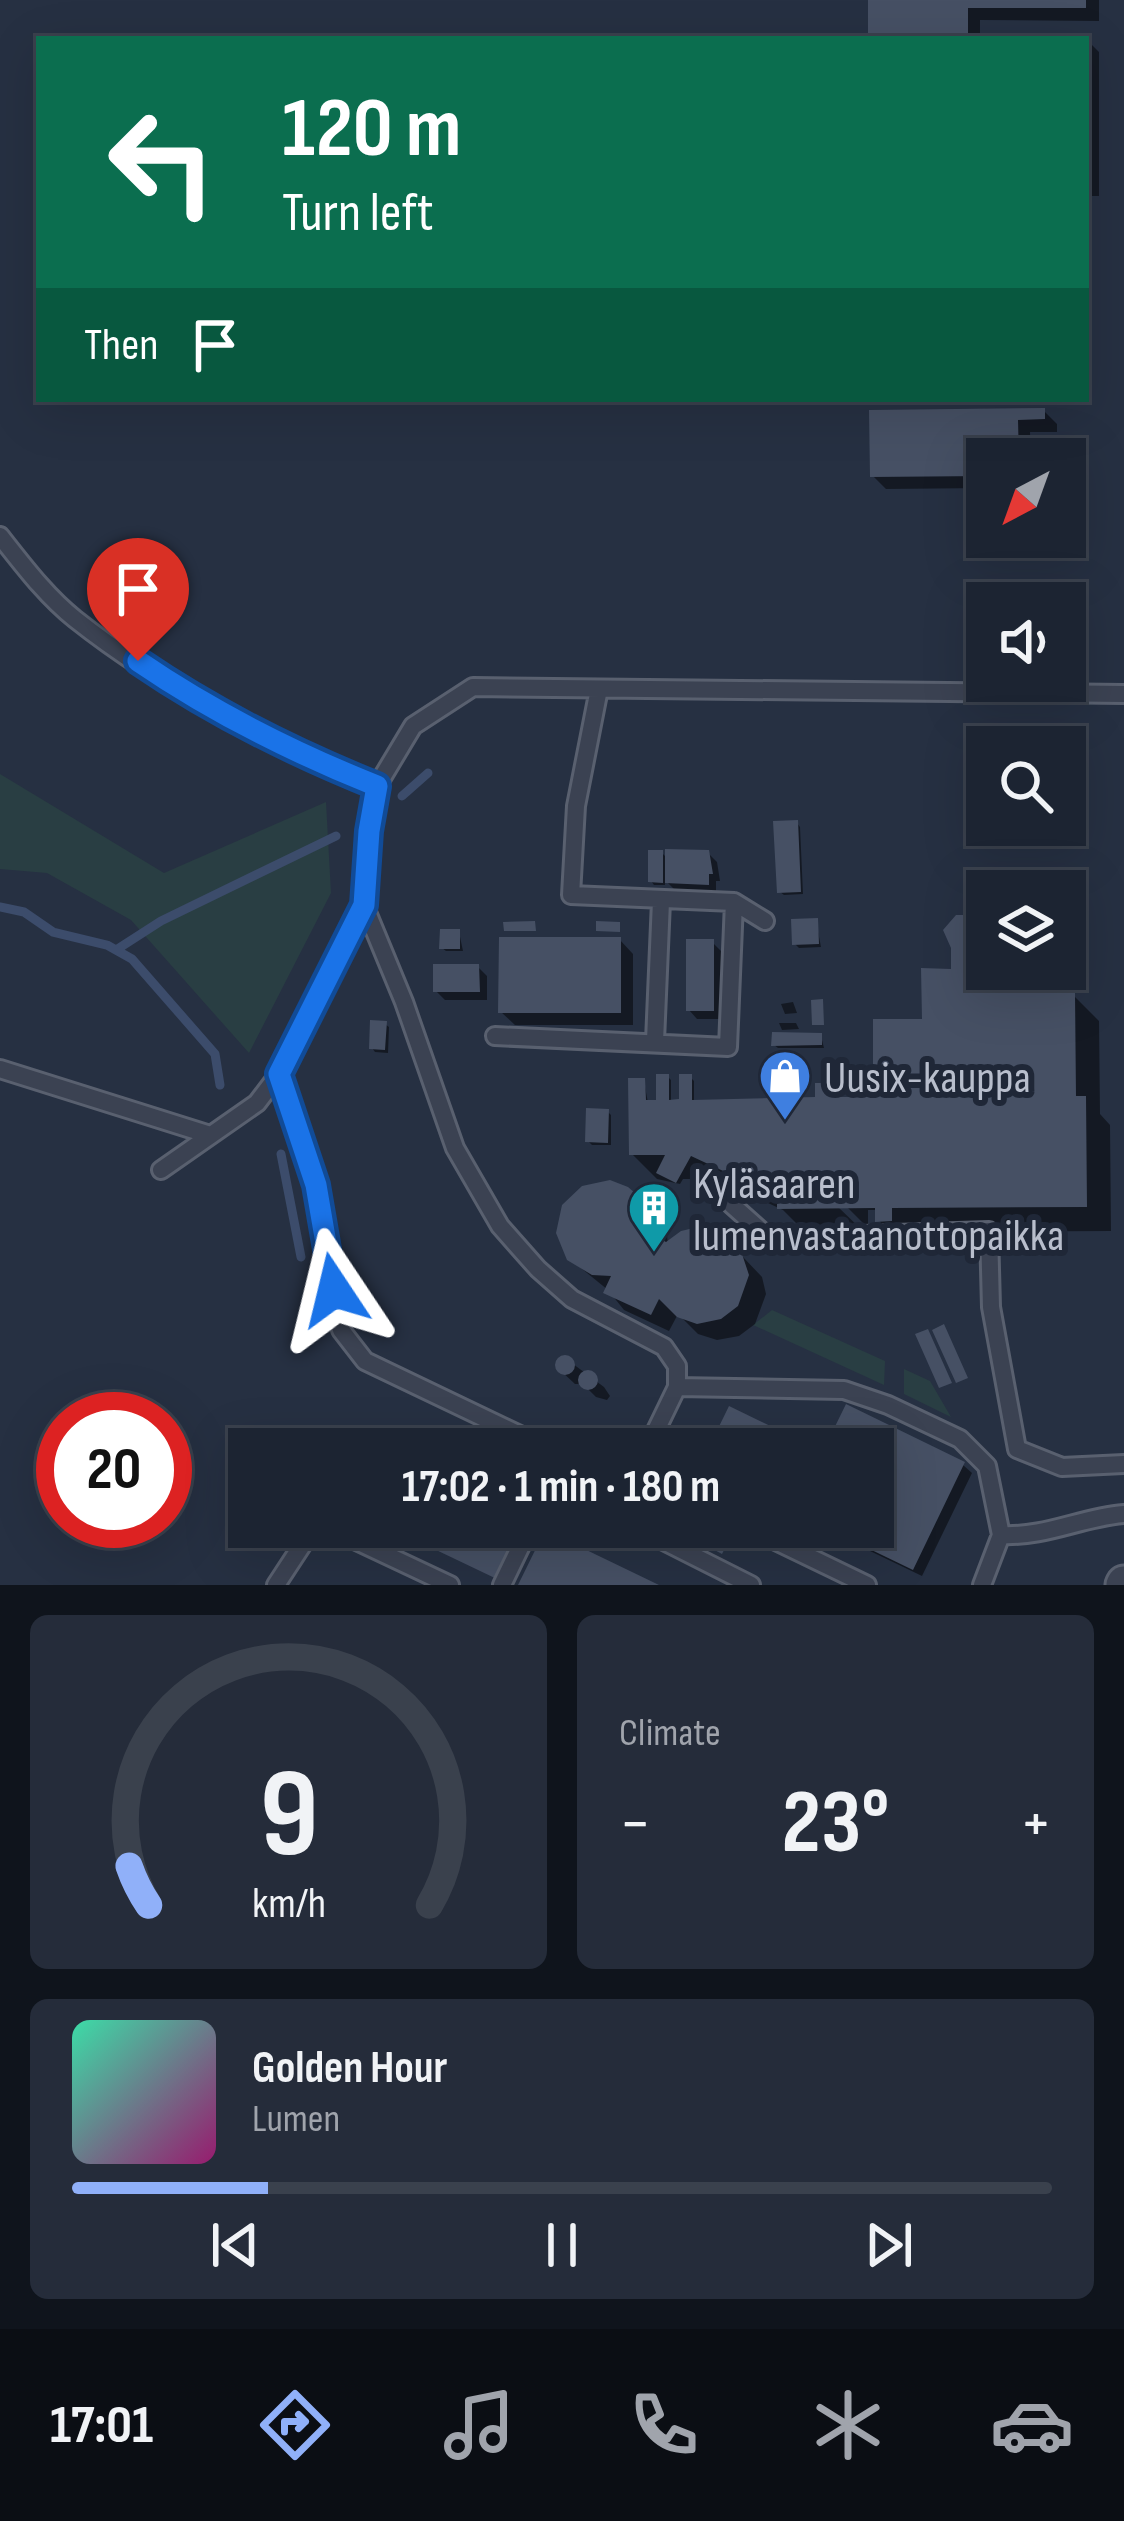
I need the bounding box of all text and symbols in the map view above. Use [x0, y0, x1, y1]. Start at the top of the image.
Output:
text: 120 m [282, 79, 461, 180]
icon: left [84, 84, 240, 240]
text: Turn left [282, 181, 434, 246]
icon: arrive [182, 312, 248, 378]
text: Then [84, 318, 158, 373]
north arrow [966, 438, 1086, 558]
map controls [966, 438, 1086, 990]
pin [87, 538, 189, 661]
icon: arrive [105, 556, 171, 622]
button: sound [966, 582, 1086, 702]
button: search [966, 726, 1086, 846]
button: layers [966, 870, 1086, 990]
shop icon: Uusix-kauppa [757, 1048, 813, 1122]
place label: Uusix-kauppa [824, 1051, 1031, 1106]
place label: Kyläsaaren lumenvastaanottopaikka [693, 1157, 1064, 1264]
building icon: Kyläsaaren lumenvastaanottopaikka [626, 1180, 682, 1254]
position arrow [271, 1227, 397, 1353]
speed limit sign: 20 [36, 1392, 192, 1548]
text: 17:02 · 1 min · 180 m [402, 1460, 720, 1515]
text: Climate [619, 1710, 721, 1757]
text: 9 [259, 1742, 318, 1891]
text: 23° [781, 1770, 890, 1878]
text: − [619, 1785, 651, 1864]
text: + [1020, 1785, 1052, 1864]
text: km/h [251, 1878, 326, 1930]
text: Golden Hour [252, 2041, 447, 2096]
text: Lumen [252, 2096, 340, 2143]
icon: previous [202, 2212, 268, 2278]
icon: pause [529, 2212, 595, 2278]
icon: next [856, 2212, 922, 2278]
icon: directions [253, 2383, 337, 2467]
icon: music [437, 2383, 521, 2467]
icon: phone [622, 2383, 706, 2467]
icon: climate [806, 2383, 890, 2467]
icon: car [990, 2383, 1074, 2467]
text: 17:01 [50, 2393, 153, 2458]

